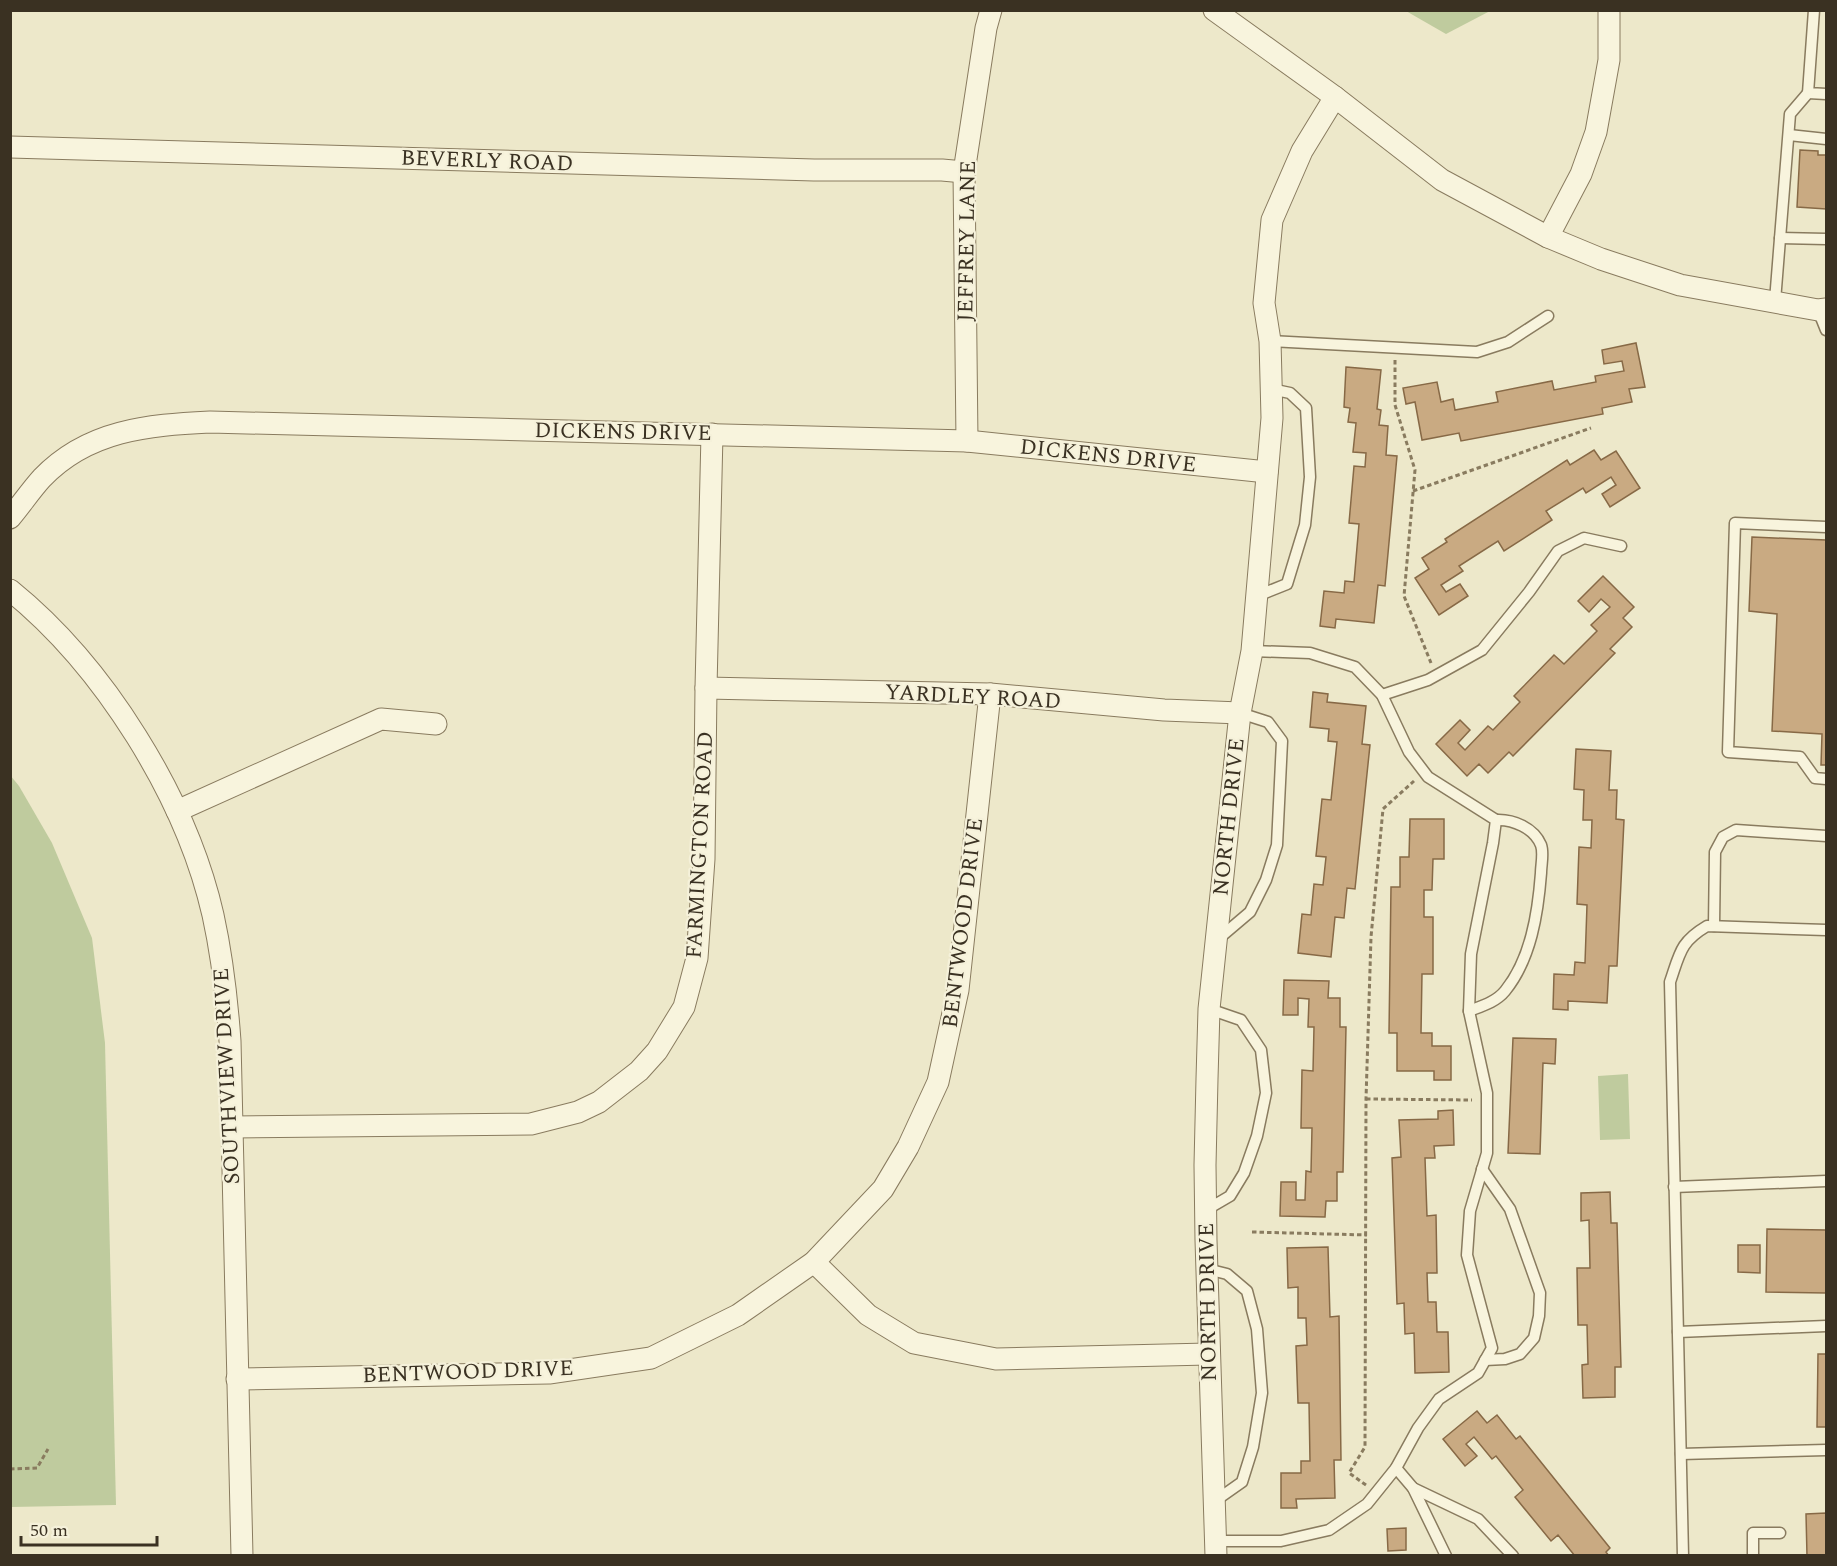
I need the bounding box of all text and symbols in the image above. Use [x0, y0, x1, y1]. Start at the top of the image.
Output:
street label: BEVERLY ROAD [400, 141, 574, 181]
street label: JEFFREY LANE [949, 160, 985, 322]
street label: DICKENS DRIVE [534, 414, 712, 450]
street label: DICKENS DRIVE [1018, 430, 1198, 482]
street label: YARDLEY ROAD [884, 676, 1062, 718]
street label: FARMINGTON ROAD [678, 731, 722, 959]
street label: NORTH DRIVE [1204, 736, 1254, 898]
street label: BENTWOOD DRIVE [934, 816, 992, 1030]
street label: SOUTHVIEW DRIVE [205, 967, 249, 1185]
street label: NORTH DRIVE [1190, 1222, 1226, 1382]
street label: BENTWOOD DRIVE [362, 1352, 574, 1392]
scale bar [21, 1509, 158, 1547]
text: 50 m [30, 1517, 68, 1544]

